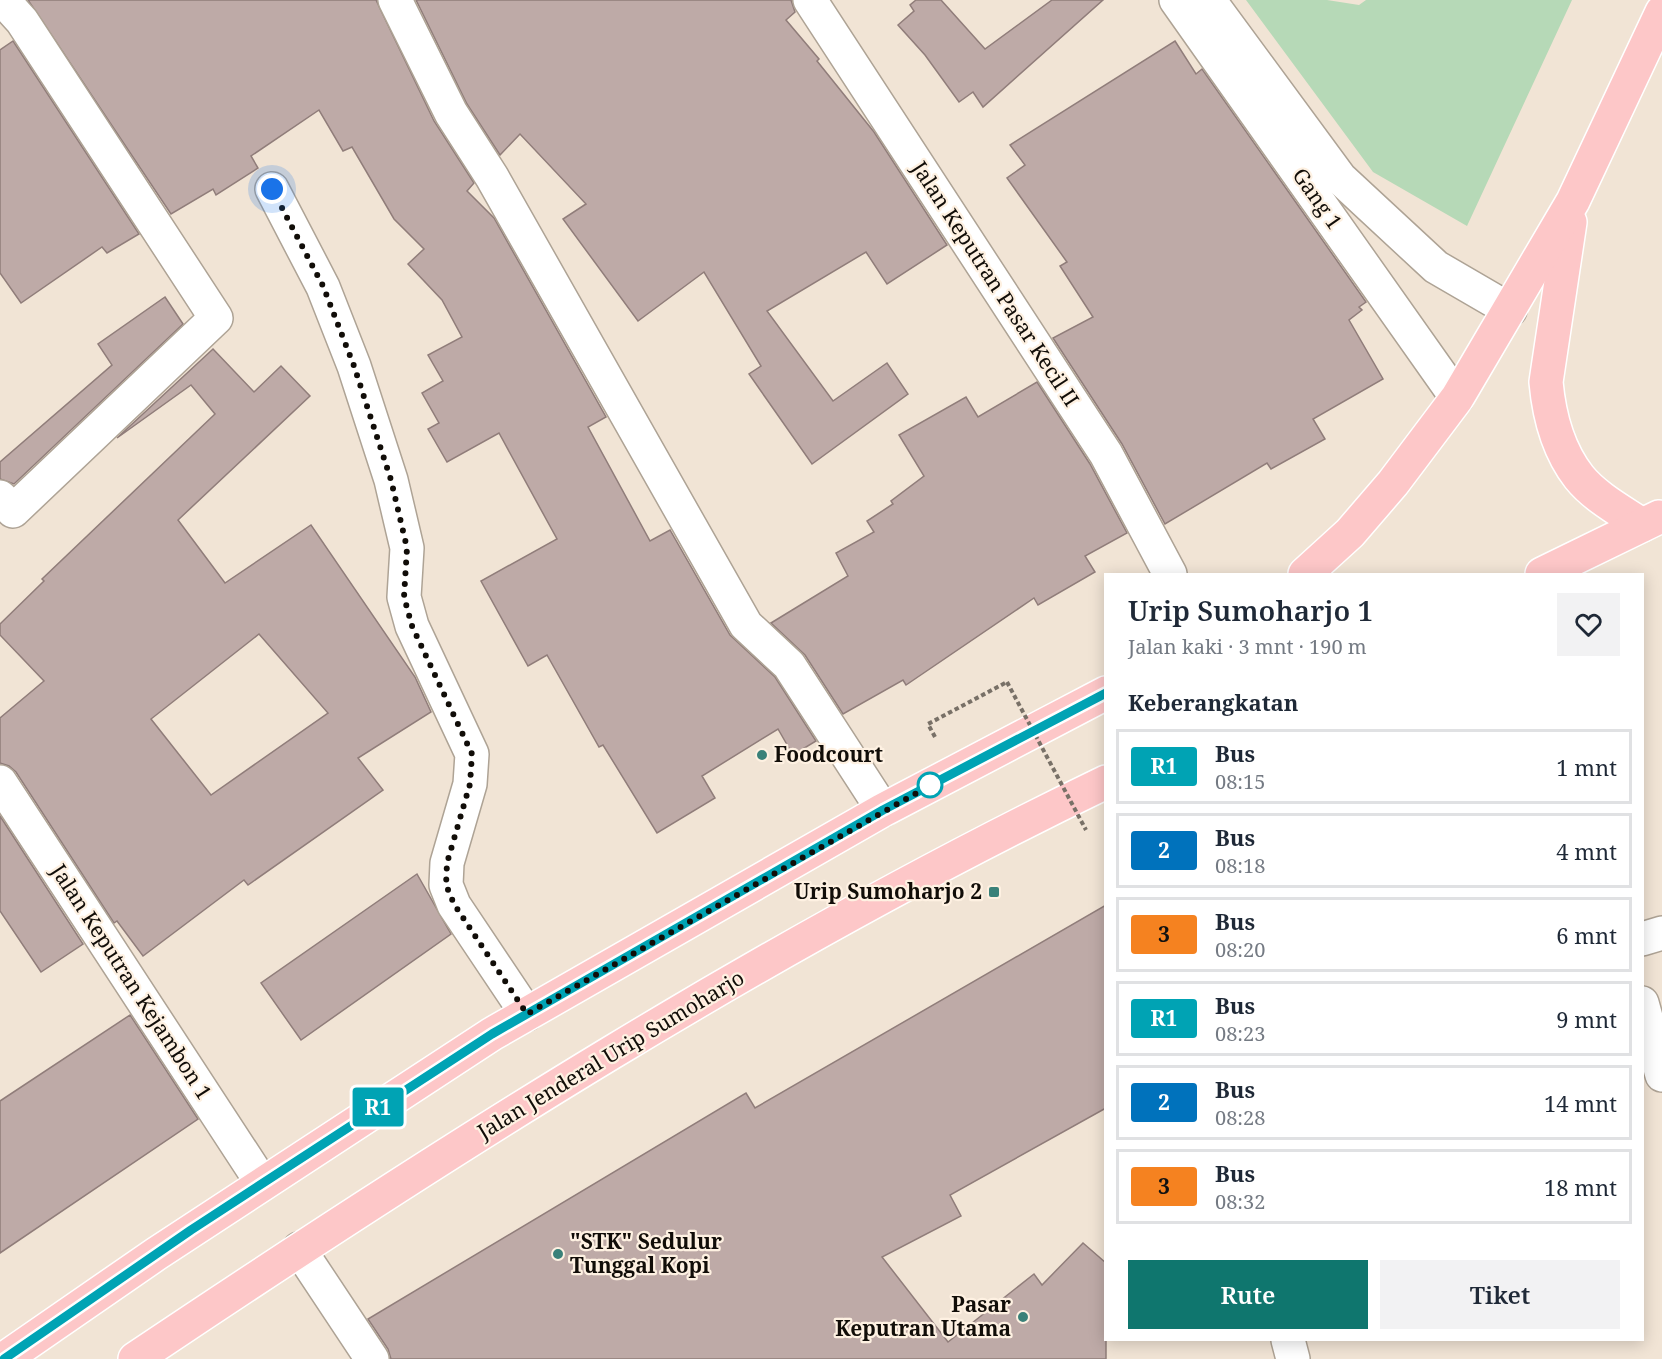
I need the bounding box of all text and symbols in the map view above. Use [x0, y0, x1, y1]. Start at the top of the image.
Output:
street label: Jalan Keputran Pasar Kecil II [905, 155, 1086, 412]
street label: Gang 1 [1287, 162, 1349, 235]
your location [257, 174, 287, 204]
text: Urip Sumoharjo 1 [1128, 591, 1373, 629]
button: heart [1557, 593, 1620, 656]
text: Jalan kaki · 3 mnt · 190 m [1128, 633, 1367, 660]
text: Keberangkatan [1128, 687, 1298, 717]
text: Bus [1215, 738, 1255, 768]
place label: Foodcourt [774, 740, 884, 768]
marker: Foodcourt [755, 748, 769, 762]
text: R1 [1151, 752, 1177, 780]
text: 1 mnt [1556, 752, 1617, 782]
text: 08:15 [1215, 768, 1265, 795]
unlabelled marker [917, 772, 943, 798]
text: Bus [1215, 822, 1255, 852]
text: 2 [1158, 836, 1170, 864]
text: 4 mnt [1556, 836, 1617, 866]
text: 08:18 [1215, 852, 1265, 879]
street label: Jalan Keputran Kejambon 1 [45, 858, 219, 1105]
place label: Urip Sumoharjo 2 [794, 877, 982, 905]
marker: Urip Sumoharjo 2 [987, 885, 1001, 899]
text: Bus [1215, 906, 1255, 936]
text: 3 [1158, 920, 1170, 948]
text: 6 mnt [1556, 920, 1617, 950]
text: 08:20 [1215, 936, 1265, 963]
street label: Jalan Jenderal Urip Sumoharjo [471, 963, 749, 1146]
text: Bus [1215, 990, 1255, 1020]
text: R1 [1151, 1004, 1177, 1032]
text: 9 mnt [1556, 1004, 1617, 1034]
text: 08:23 [1215, 1020, 1265, 1047]
text: Bus [1215, 1074, 1255, 1104]
line badge: R1 [351, 1088, 405, 1126]
text: 2 [1158, 1088, 1170, 1116]
text: 14 mnt [1544, 1088, 1617, 1118]
text: R1 [365, 1093, 391, 1121]
text: 08:28 [1215, 1104, 1265, 1131]
text: Bus [1215, 1158, 1255, 1188]
text: 3 [1158, 1172, 1170, 1200]
text: 18 mnt [1544, 1172, 1617, 1202]
text: 08:32 [1215, 1188, 1265, 1215]
place label: "STK" Sedulur Tunggal Kopi [570, 1227, 722, 1279]
marker: "STK" Sedulur Tunggal Kopi [551, 1247, 565, 1261]
button: Rute [1128, 1260, 1368, 1329]
button: Tiket [1380, 1260, 1620, 1329]
place label: Pasar Keputran Utama [835, 1290, 1011, 1342]
marker: Pasar Keputran Utama [1016, 1310, 1030, 1324]

